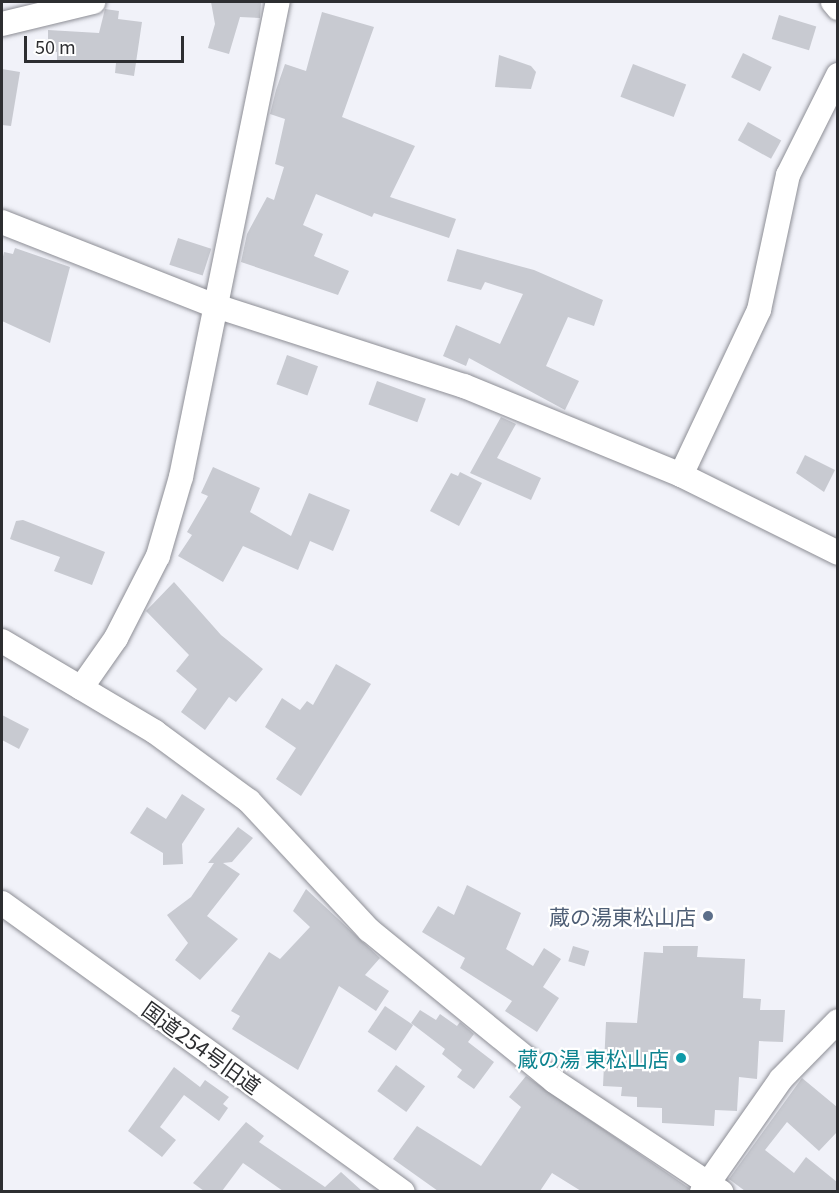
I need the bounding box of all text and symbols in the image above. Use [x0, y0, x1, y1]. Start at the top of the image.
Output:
scale bar [27, 24, 188, 62]
text: 50 m [35, 33, 76, 59]
place label: 蔵の湯東松山店 [549, 903, 696, 929]
marker: 蔵の湯東松山店 [701, 909, 715, 923]
street label: 国道254号旧道 [138, 996, 266, 1098]
place label: 蔵の湯 東松山店 [517, 1045, 669, 1071]
marker: 蔵の湯 東松山店 [674, 1051, 688, 1065]

